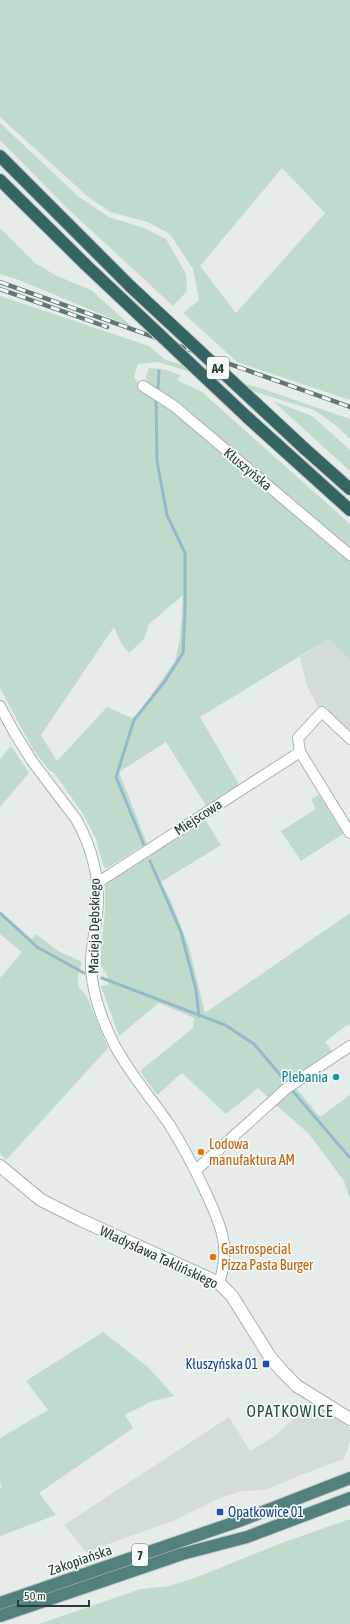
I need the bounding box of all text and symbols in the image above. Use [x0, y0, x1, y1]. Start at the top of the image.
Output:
road number: A4 [207, 357, 229, 379]
street label: Kłuszyńska [221, 444, 275, 494]
street label: Miejscowa [171, 796, 225, 838]
street label: Macieja Dębskiego [85, 878, 103, 974]
place label: Plebania [282, 1069, 328, 1085]
marker: Plebania [331, 1072, 341, 1082]
place label: Lodowa manufaktura AM [209, 1136, 295, 1168]
marker: Lodowa manufaktura AM [196, 1147, 206, 1157]
street label: Władysława Taklińskiego [97, 1223, 221, 1291]
place label: Gastrospecial Pizza Pasta Burger [221, 1241, 314, 1273]
marker: Gastrospecial Pizza Pasta Burger [208, 1252, 218, 1262]
place label: Kłuszyńska 01 [185, 1356, 258, 1372]
marker: Kłuszyńska 01 [261, 1359, 271, 1369]
district label: OPATKOWICE [246, 1402, 334, 1420]
place label: Opatkowice 01 [228, 1504, 304, 1520]
marker: Opatkowice 01 [215, 1507, 225, 1517]
street label: Zakopiańska [46, 1542, 114, 1578]
road number: 7 [132, 1544, 148, 1566]
scale bar [18, 1582, 89, 1608]
text: 50 m [24, 1589, 46, 1603]

